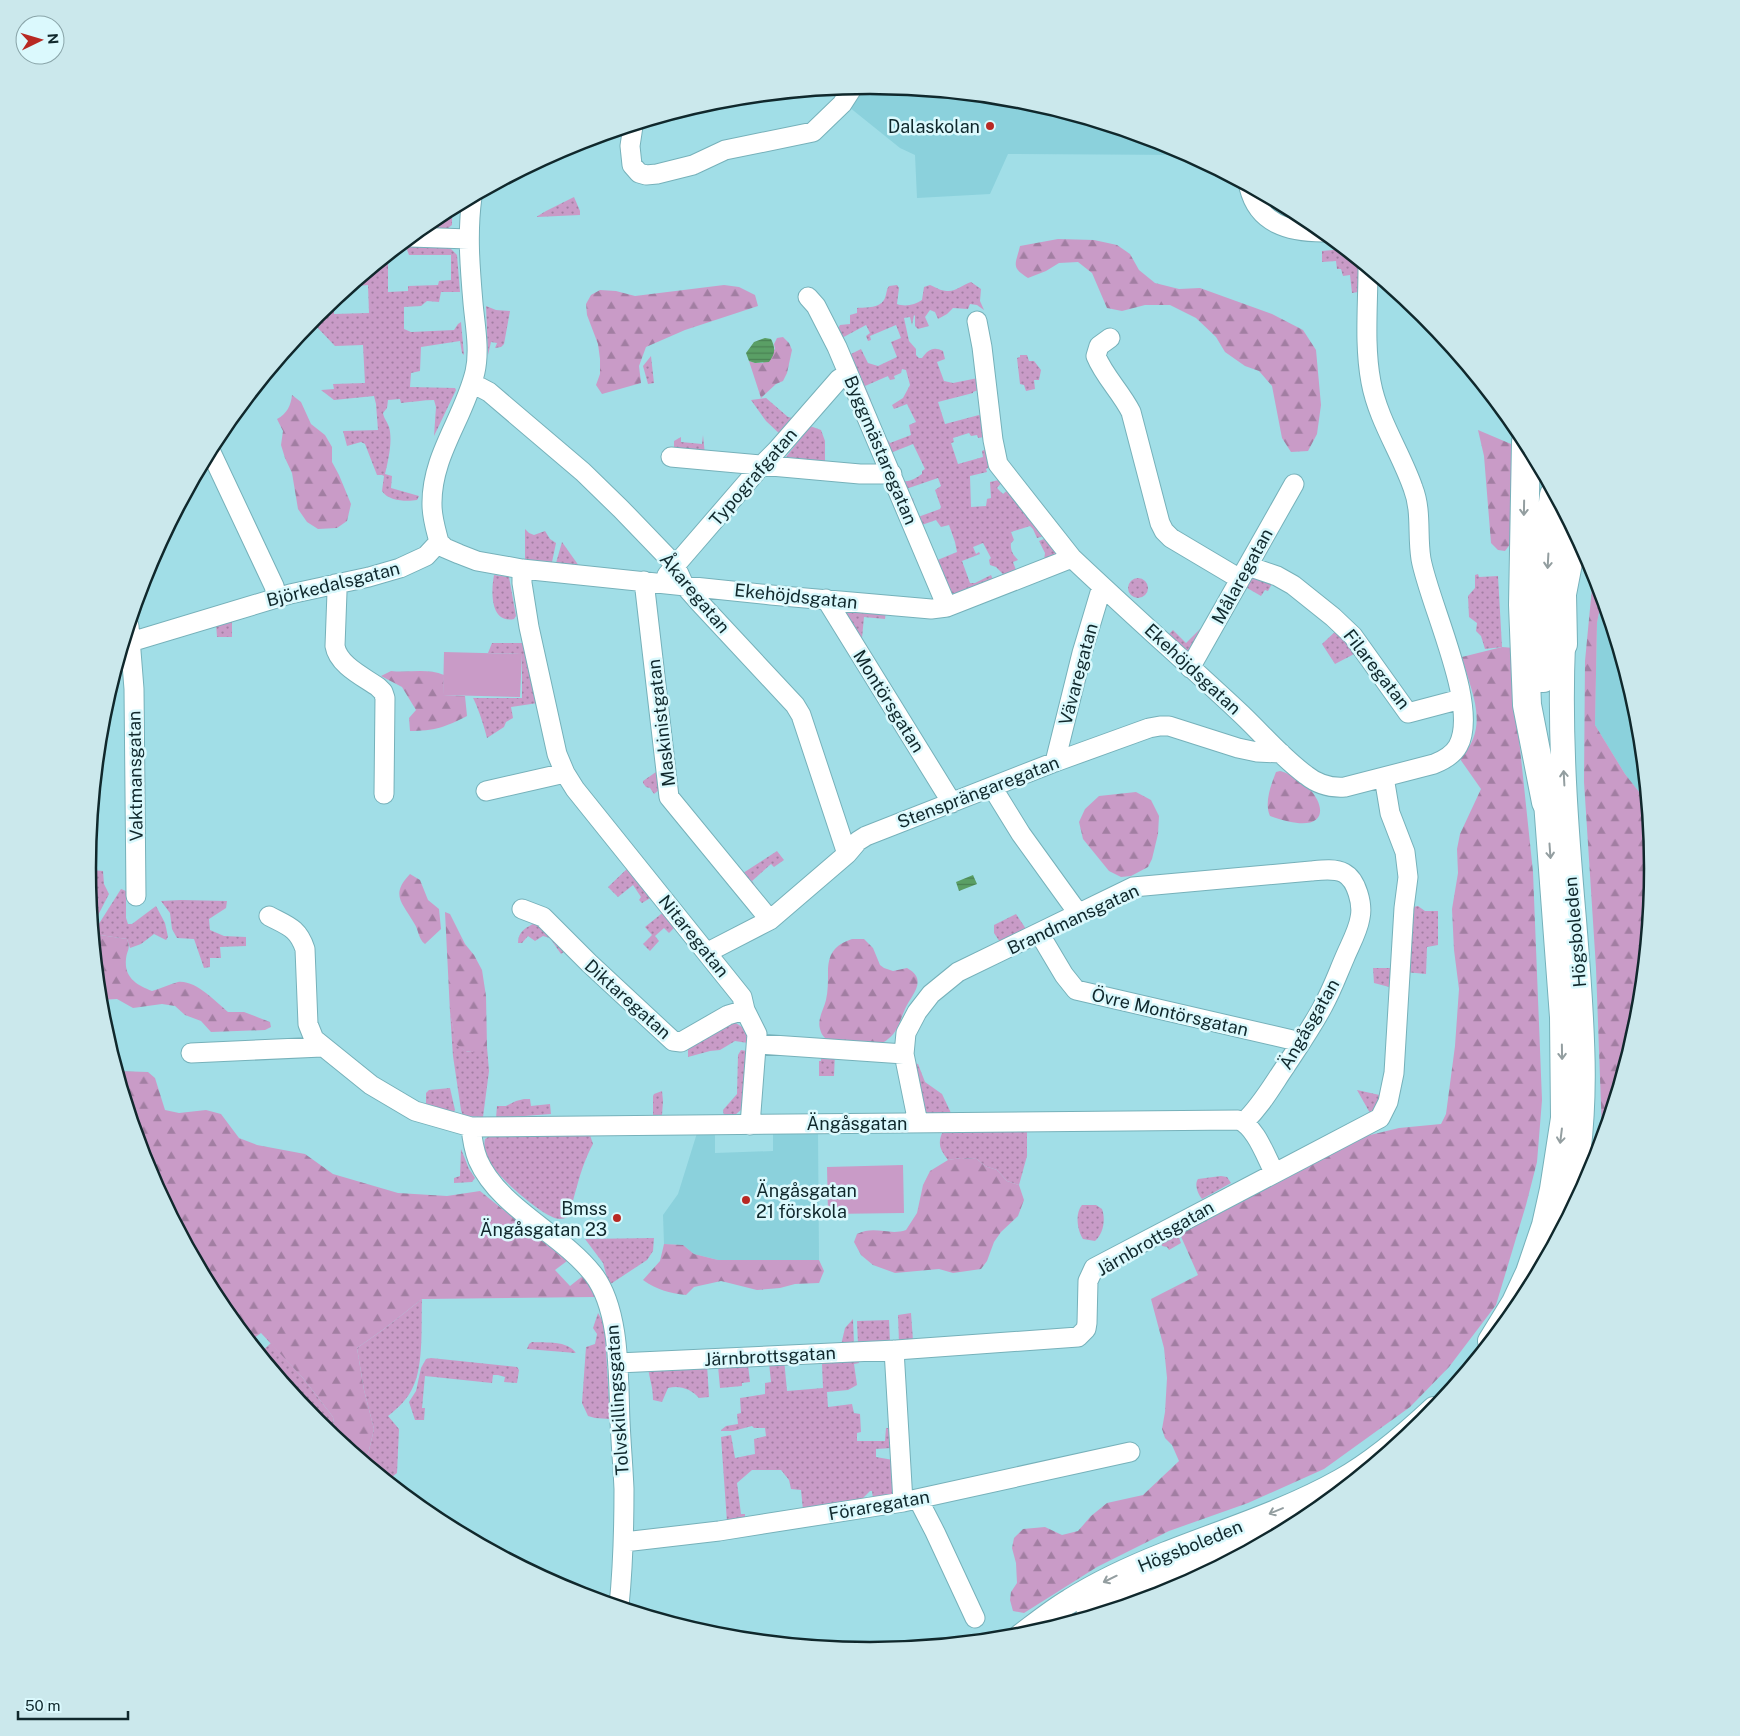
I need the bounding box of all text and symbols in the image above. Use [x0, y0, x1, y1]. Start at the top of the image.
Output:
north arrow [15, 15, 65, 65]
text: N [45, 33, 61, 45]
place label: Dalaskolan [888, 116, 980, 137]
marker: Dalaskolan [984, 120, 996, 132]
street label: Byggmästaregatan [840, 372, 922, 528]
street label: Typografgatan [705, 424, 801, 530]
one-way arrow [1519, 500, 1529, 516]
street label: Målaregatan [1207, 525, 1277, 627]
street label: Åkaregatan [656, 548, 736, 637]
one-way arrow [1543, 553, 1552, 569]
street label: Björkedalsgatan [264, 557, 402, 611]
street label: Ekehöjdsgatan [733, 579, 859, 613]
street label: Ekehöjdsgatan [1141, 619, 1245, 719]
street label: Vävaregatan [1054, 621, 1102, 727]
street label: Filaregatan [1339, 625, 1415, 713]
street label: Montörsgatan [849, 646, 929, 756]
street label: Maskinistgatan [643, 658, 679, 788]
street label: Vaktmansgatan [123, 710, 147, 842]
street label: Stensprängaregatan [894, 751, 1062, 833]
one-way arrow [1559, 770, 1568, 786]
one-way arrow [1545, 842, 1555, 858]
street label: Högsboleden [1560, 876, 1590, 988]
street label: Brandmansgatan [1004, 879, 1142, 959]
street label: Nitaregatan [654, 891, 734, 981]
street label: Diktaregatan [581, 955, 675, 1043]
street label: Ängåsgatan [1274, 975, 1343, 1073]
street label: Övre Montörsgatan [1089, 983, 1251, 1040]
one-way arrow [1557, 1044, 1567, 1060]
street label: Ängåsgatan [807, 1112, 907, 1134]
one-way arrow [1556, 1128, 1566, 1144]
place label: Ängåsgatan 21 förskola [756, 1179, 857, 1222]
marker: Ängåsgatan 21 förskola [740, 1194, 752, 1206]
street label: Järnbrottsgatan [1093, 1196, 1217, 1280]
place label: Bmss Ängåsgatan 23 [480, 1198, 607, 1240]
marker: Bmss Ängåsgatan 23 [611, 1212, 623, 1224]
street label: Tolvskillingsgatan [601, 1324, 633, 1476]
street label: Järnbrottsgatan [704, 1342, 836, 1370]
street label: Föraregatan [827, 1486, 931, 1524]
one-way arrow [1269, 1506, 1284, 1516]
street label: Högsboleden [1135, 1515, 1245, 1577]
one-way arrow [1103, 1575, 1118, 1585]
scale bar [18, 1688, 128, 1720]
text: 50 m [25, 1697, 60, 1714]

